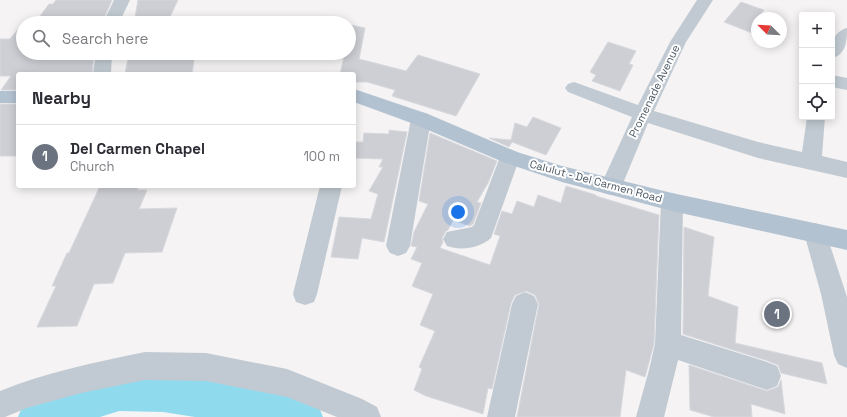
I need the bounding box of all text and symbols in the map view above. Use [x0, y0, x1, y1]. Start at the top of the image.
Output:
north arrow [751, 12, 787, 48]
map controls [799, 12, 835, 120]
button: + [799, 12, 835, 48]
search box [16, 16, 356, 60]
icon: search [30, 27, 52, 49]
text: Search here [62, 29, 148, 48]
street label: Promenade Avenue [625, 42, 683, 140]
button: − [799, 48, 835, 84]
button: locate [799, 84, 835, 120]
text: Nearby [32, 87, 91, 109]
text: Del Carmen Chapel [70, 139, 205, 158]
text: 1 [42, 148, 48, 165]
text: 100 m [303, 148, 340, 165]
street label: Calulut - Del Carmen Road [528, 157, 664, 205]
text: Church [70, 158, 115, 175]
your location [448, 202, 468, 222]
pin: 1 [764, 299, 790, 329]

